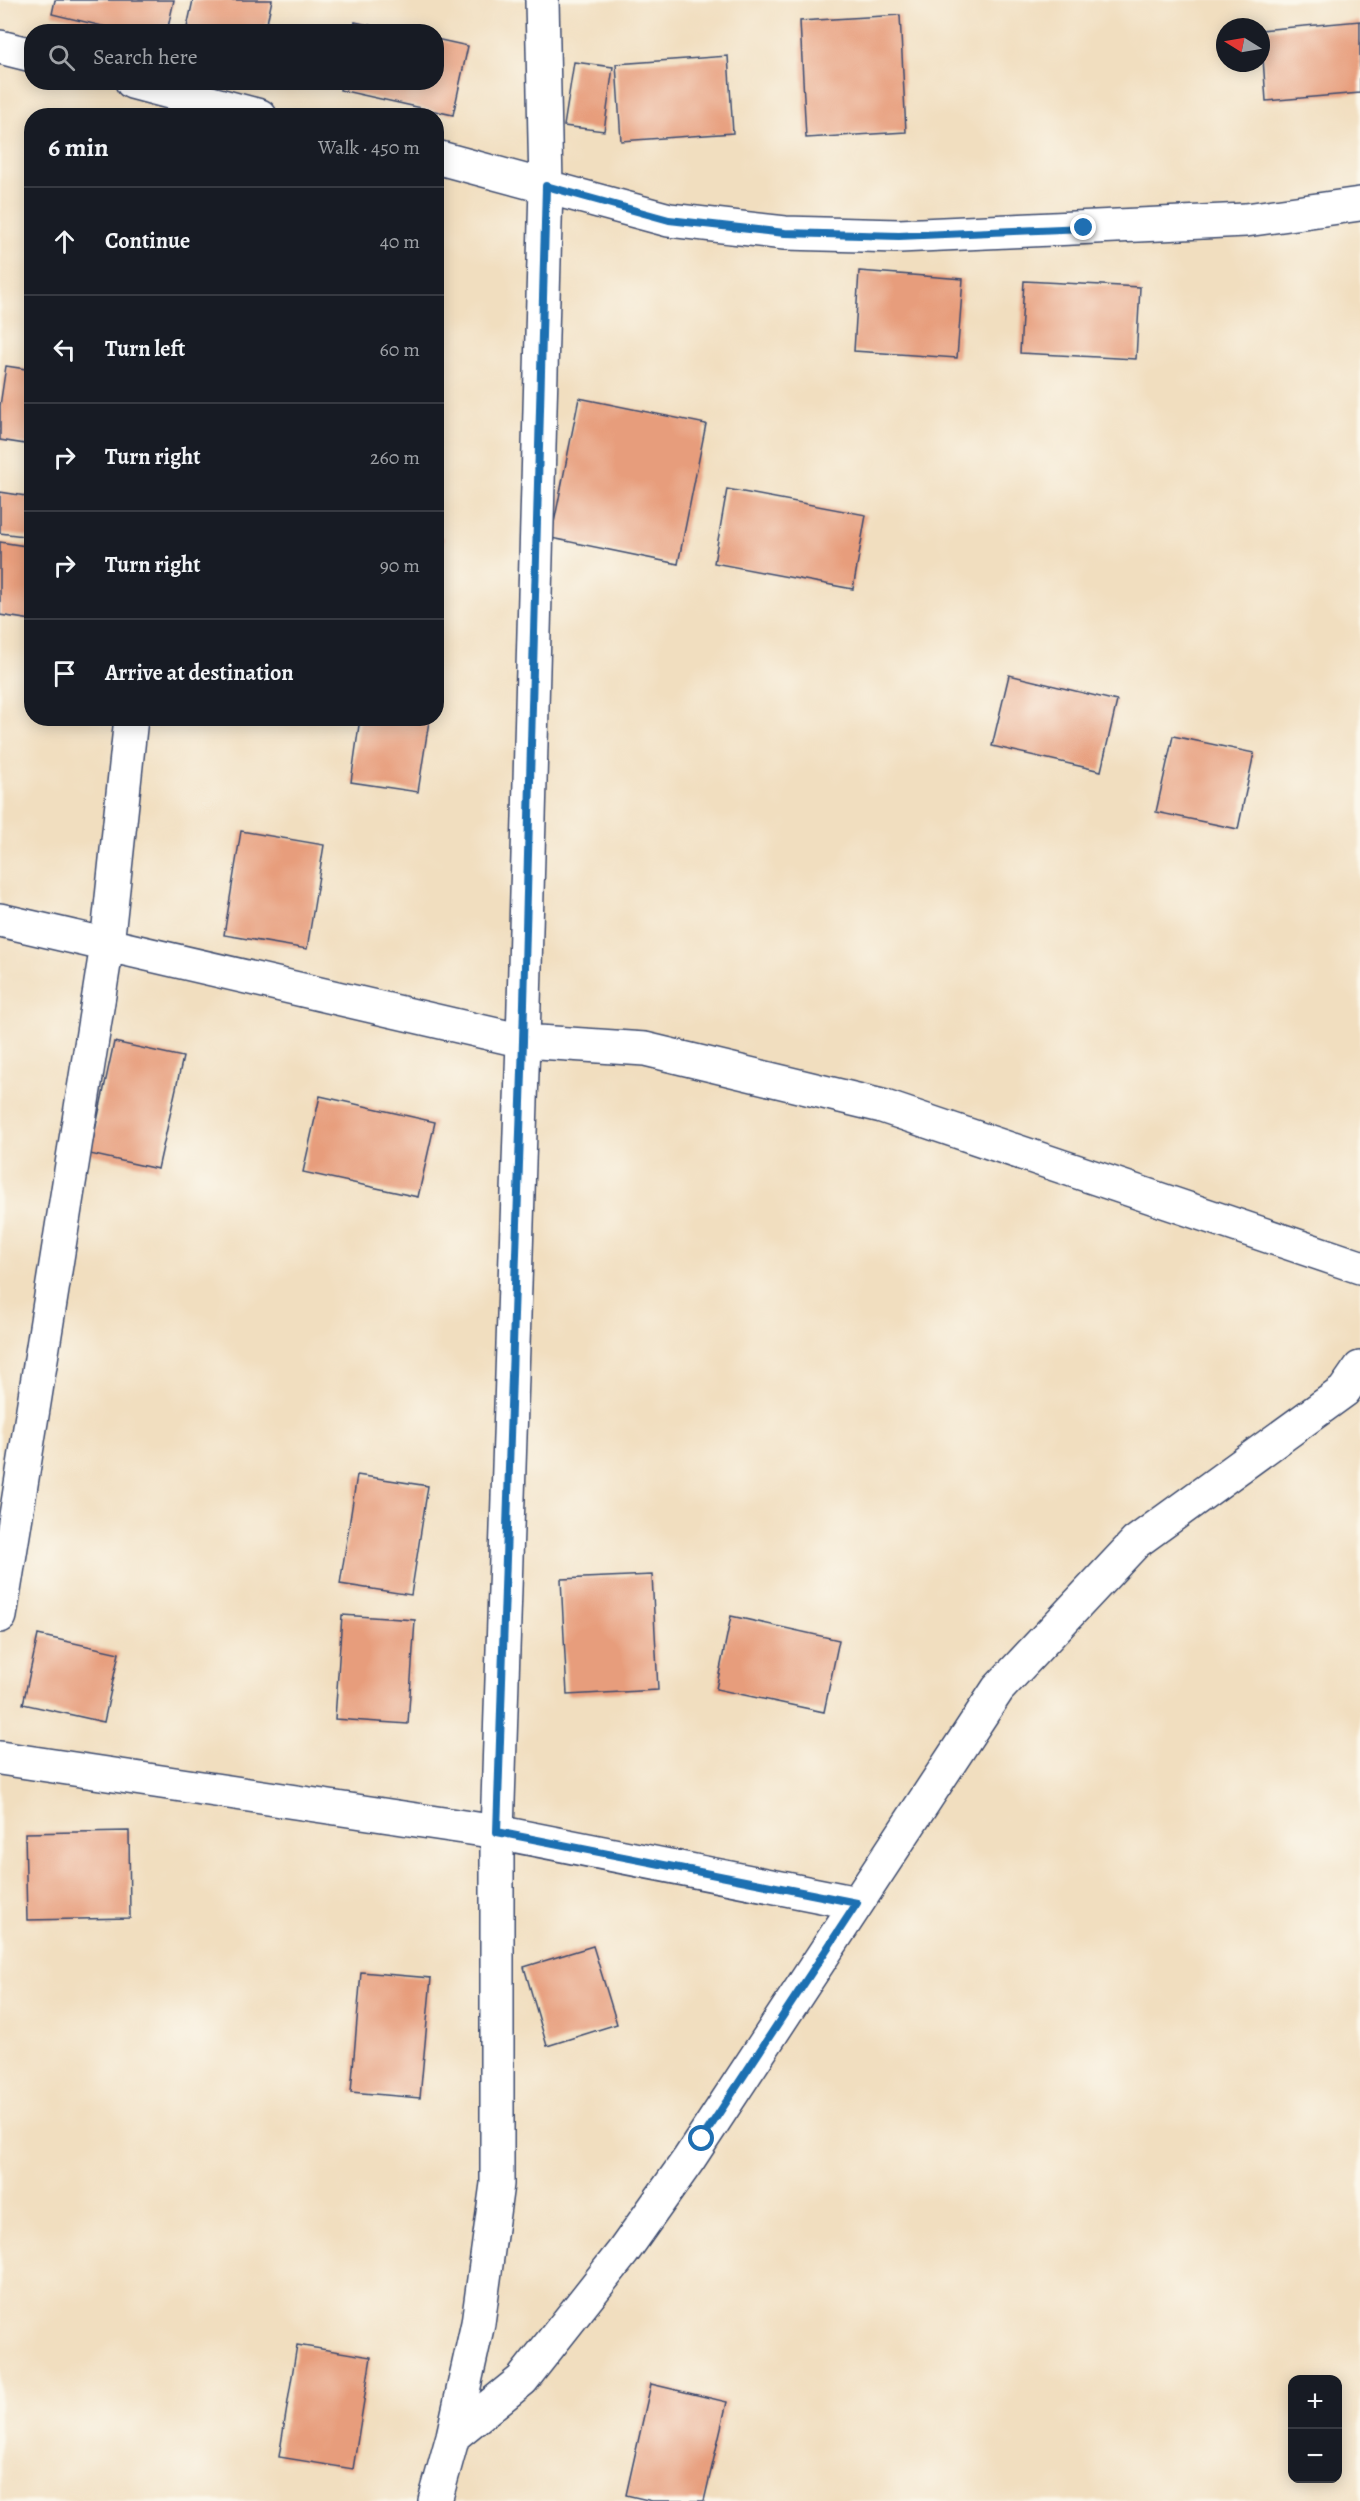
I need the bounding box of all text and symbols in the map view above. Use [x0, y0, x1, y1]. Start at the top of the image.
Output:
north arrow [1216, 18, 1270, 72]
search box [24, 24, 444, 90]
icon: search [45, 41, 78, 74]
text: Search here [93, 42, 198, 72]
text: 6 min [48, 130, 109, 165]
text: Walk · 450 m [318, 134, 420, 161]
route end [1070, 214, 1096, 240]
icon: ahead [48, 225, 81, 258]
text: Continue [105, 226, 190, 256]
text: 40 m [380, 228, 420, 255]
icon: left [48, 333, 81, 366]
text: Turn left [105, 334, 185, 364]
text: 60 m [380, 336, 420, 363]
icon: right [48, 441, 81, 474]
text: Turn right [105, 442, 201, 472]
text: 260 m [370, 444, 420, 471]
icon: right [48, 549, 81, 582]
text: Turn right [105, 550, 201, 580]
text: 90 m [380, 552, 420, 579]
icon: arrive [48, 657, 81, 690]
text: Arrive at destination [105, 658, 294, 688]
route start [688, 2125, 714, 2151]
map controls [1288, 2375, 1342, 2483]
button: + [1288, 2375, 1342, 2429]
button: − [1288, 2429, 1342, 2483]

